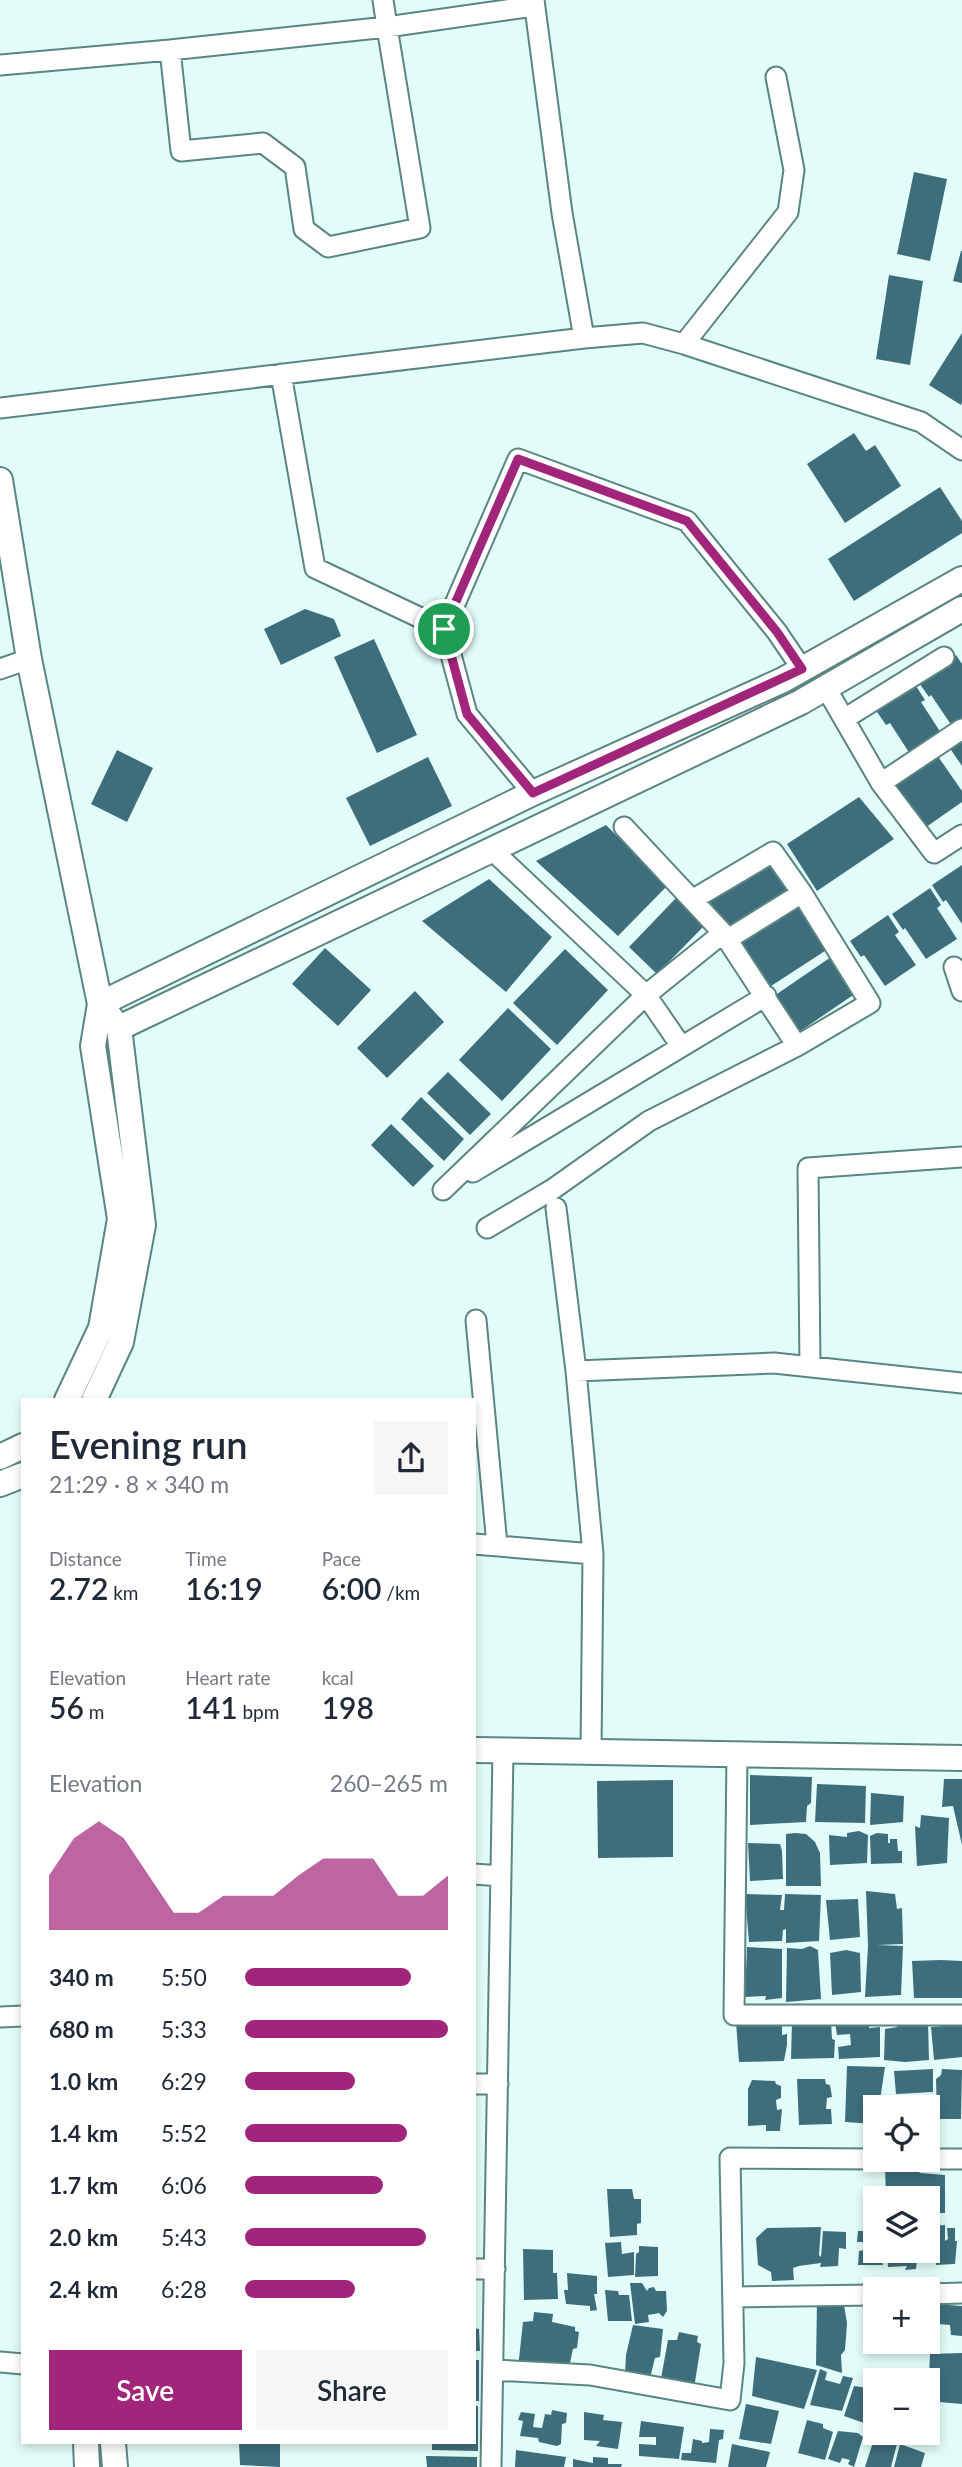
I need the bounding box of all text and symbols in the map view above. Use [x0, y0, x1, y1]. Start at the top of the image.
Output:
pin [414, 599, 474, 659]
icon: arrive [425, 610, 463, 648]
text: Evening run [49, 1421, 248, 1467]
button: share [374, 1421, 448, 1495]
text: 21:29 · 8 × 340 m [49, 1470, 229, 1498]
text: Distance [49, 1547, 122, 1570]
text: Time [185, 1547, 227, 1570]
text: Pace [322, 1547, 361, 1570]
text: 2.72 [49, 1570, 108, 1606]
text: 16:19 [185, 1570, 263, 1606]
text: 6:00 [322, 1570, 381, 1606]
text: km [108, 1581, 138, 1604]
text: /km [381, 1581, 420, 1604]
text: Elevation [49, 1666, 126, 1689]
text: Heart rate [185, 1666, 271, 1689]
text: kcal [322, 1666, 354, 1689]
text: 56 [49, 1689, 84, 1725]
text: 141 [185, 1689, 238, 1725]
text: 198 [322, 1689, 374, 1725]
text: m [84, 1700, 104, 1723]
text: bpm [238, 1700, 279, 1723]
text: Elevation [49, 1769, 142, 1797]
text: 260–265 m [330, 1769, 448, 1797]
text: 340 m [49, 1963, 114, 1991]
text: 5:50 [161, 1963, 207, 1991]
text: 680 m [49, 2015, 114, 2043]
text: 5:33 [161, 2015, 207, 2043]
text: 1.0 km [49, 2067, 118, 2095]
text: 6:29 [161, 2067, 207, 2095]
map controls [863, 2095, 940, 2445]
button: locate [863, 2095, 940, 2172]
text: 1.4 km [49, 2119, 118, 2147]
text: 5:52 [161, 2119, 207, 2147]
text: 1.7 km [49, 2171, 118, 2199]
text: 6:06 [161, 2171, 207, 2199]
button: layers [863, 2186, 940, 2263]
text: 2.0 km [49, 2223, 118, 2251]
text: 5:43 [161, 2223, 207, 2251]
text: 2.4 km [49, 2275, 118, 2303]
text: 6:28 [161, 2275, 207, 2303]
button: + [863, 2277, 940, 2354]
button: Save [49, 2350, 242, 2430]
button: Share [256, 2350, 448, 2430]
button: − [863, 2368, 940, 2445]

